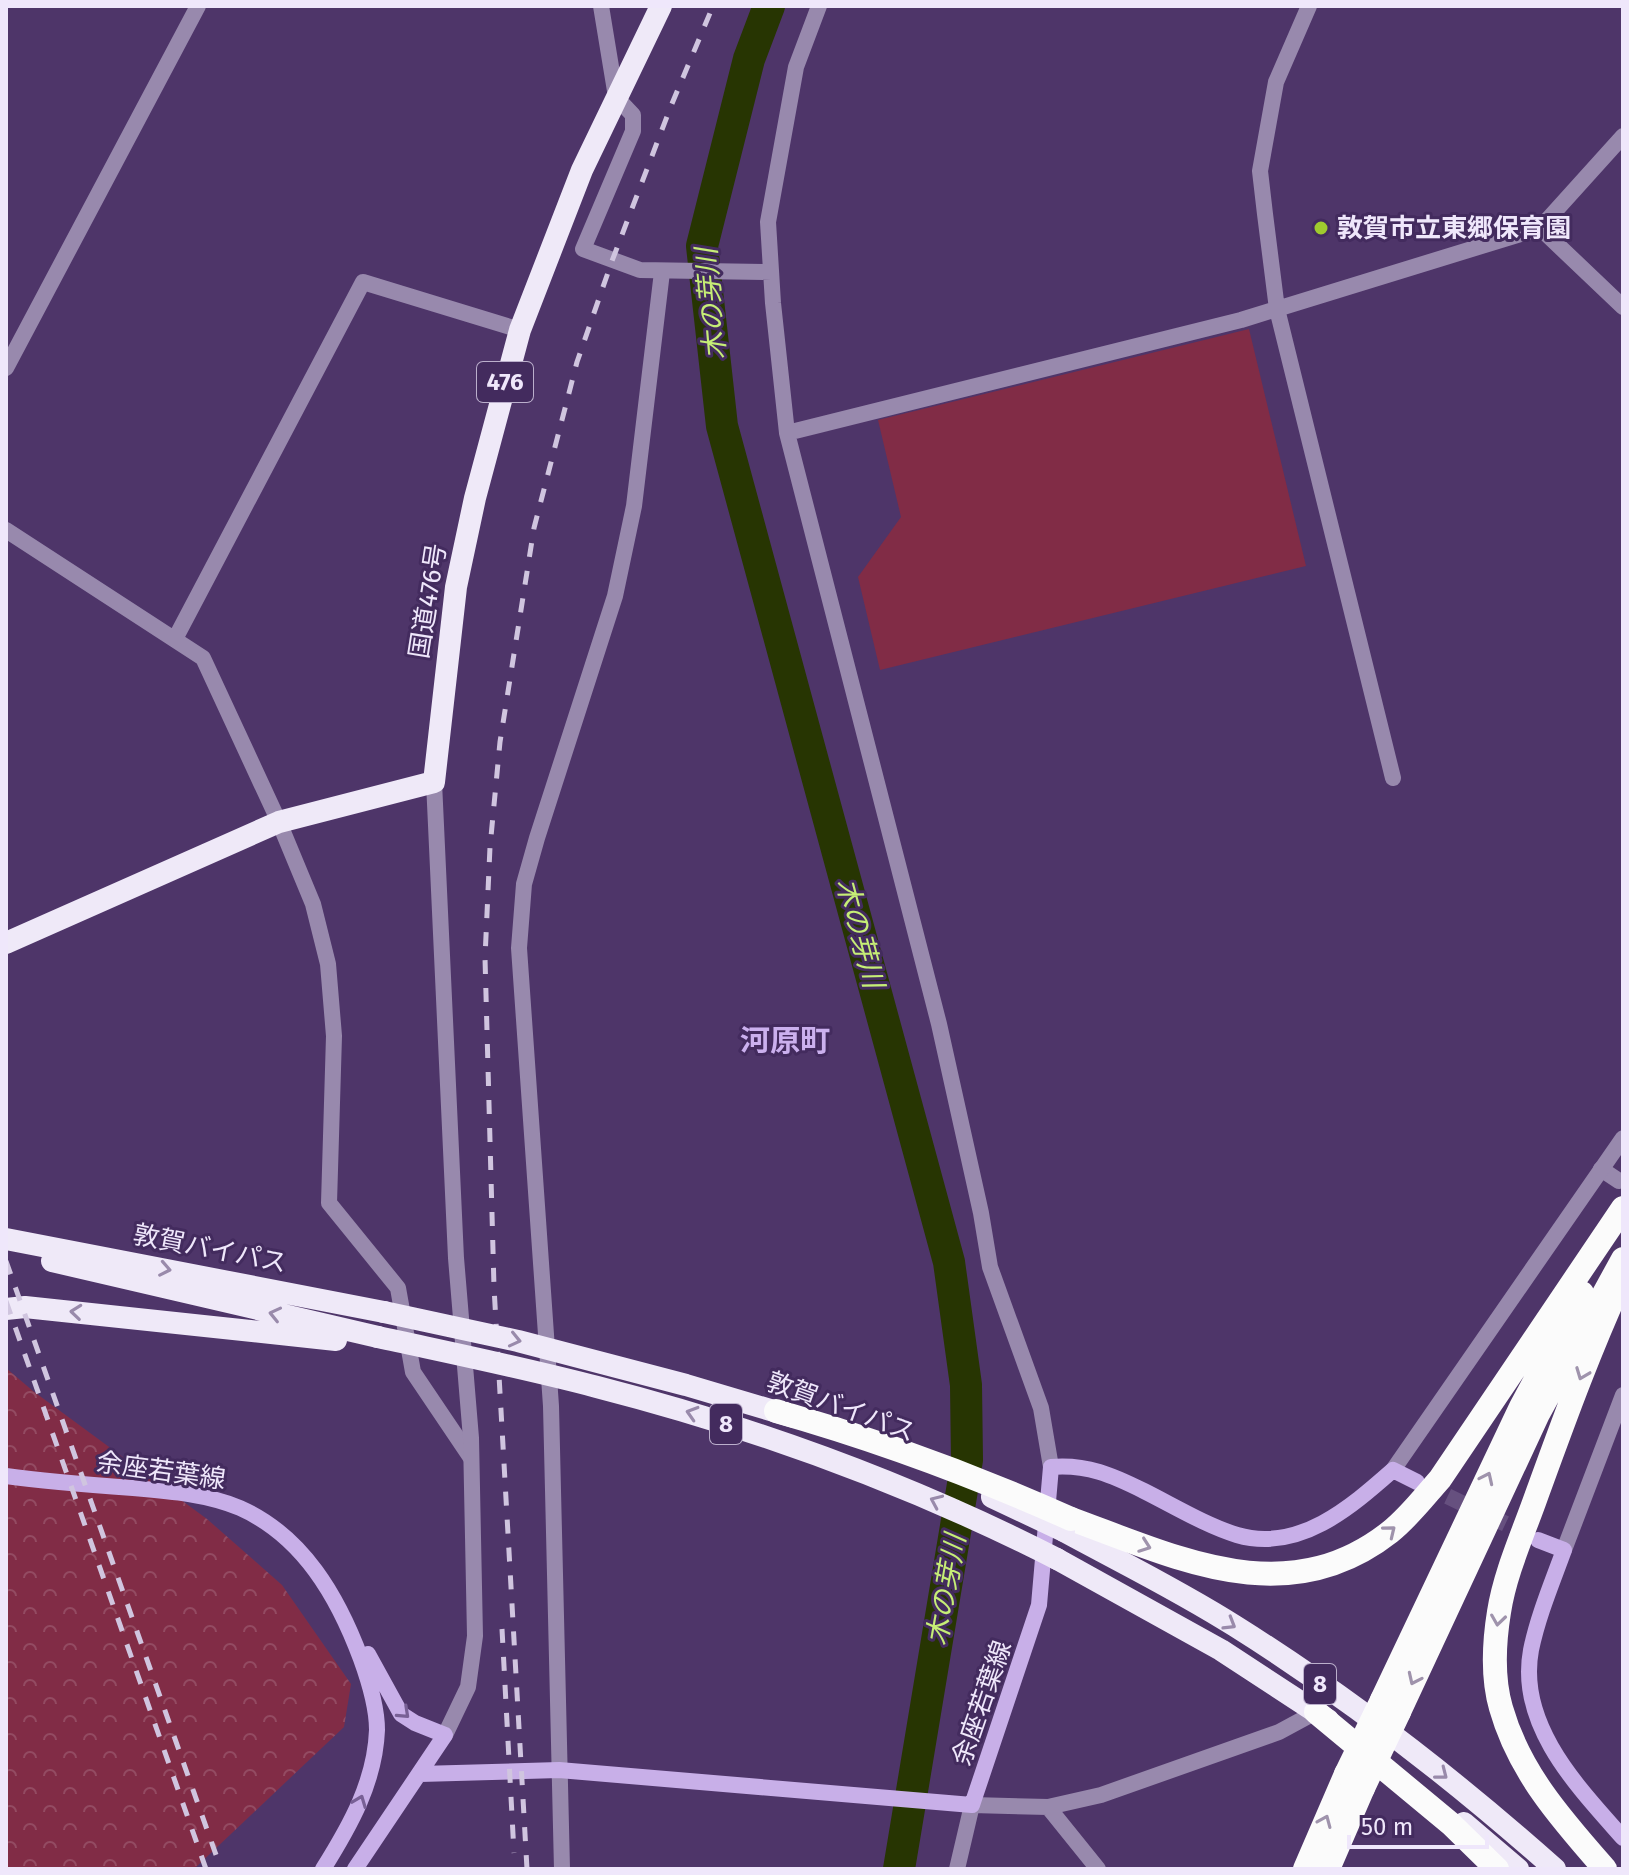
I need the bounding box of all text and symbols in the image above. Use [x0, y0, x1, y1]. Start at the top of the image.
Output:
place label: 敦賀市立東郷保育園 [1337, 213, 1571, 244]
marker: 敦賀市立東郷保育園 [1312, 219, 1330, 237]
water label: 木の芽川 [689, 244, 732, 361]
road number: 476 [477, 362, 533, 402]
street label: 国道476号 [404, 541, 452, 661]
water label: 木の芽川 [830, 875, 891, 994]
district label: 河原町 [740, 1023, 830, 1059]
street label: 敦賀バイパス [131, 1219, 289, 1279]
one-way arrow [158, 1260, 171, 1277]
one-way arrow [69, 1304, 82, 1321]
one-way arrow [269, 1306, 282, 1323]
one-way arrow [508, 1331, 522, 1348]
street label: 敦賀バイパス [763, 1366, 919, 1448]
one-way arrow [1575, 1366, 1591, 1380]
road number: 8 [710, 1404, 742, 1444]
one-way arrow [685, 1407, 699, 1423]
street label: 余座若葉線 [94, 1447, 228, 1495]
one-way arrow [1478, 1472, 1494, 1486]
one-way arrow [930, 1495, 945, 1511]
one-way arrow [1381, 1526, 1395, 1541]
water label: 木の芽川 [920, 1529, 972, 1648]
one-way arrow [1137, 1536, 1151, 1552]
one-way arrow [1490, 1613, 1507, 1627]
one-way arrow [1221, 1614, 1236, 1629]
street label: 余座若葉線 [946, 1636, 1018, 1770]
road number: 8 [1304, 1664, 1336, 1704]
one-way arrow [1408, 1671, 1424, 1686]
one-way arrow [395, 1703, 409, 1718]
one-way arrow [1433, 1764, 1448, 1778]
one-way arrow [351, 1795, 367, 1809]
scale bar [1349, 1799, 1487, 1849]
text: 50 m [1361, 1813, 1413, 1841]
one-way arrow [1315, 1815, 1331, 1829]

